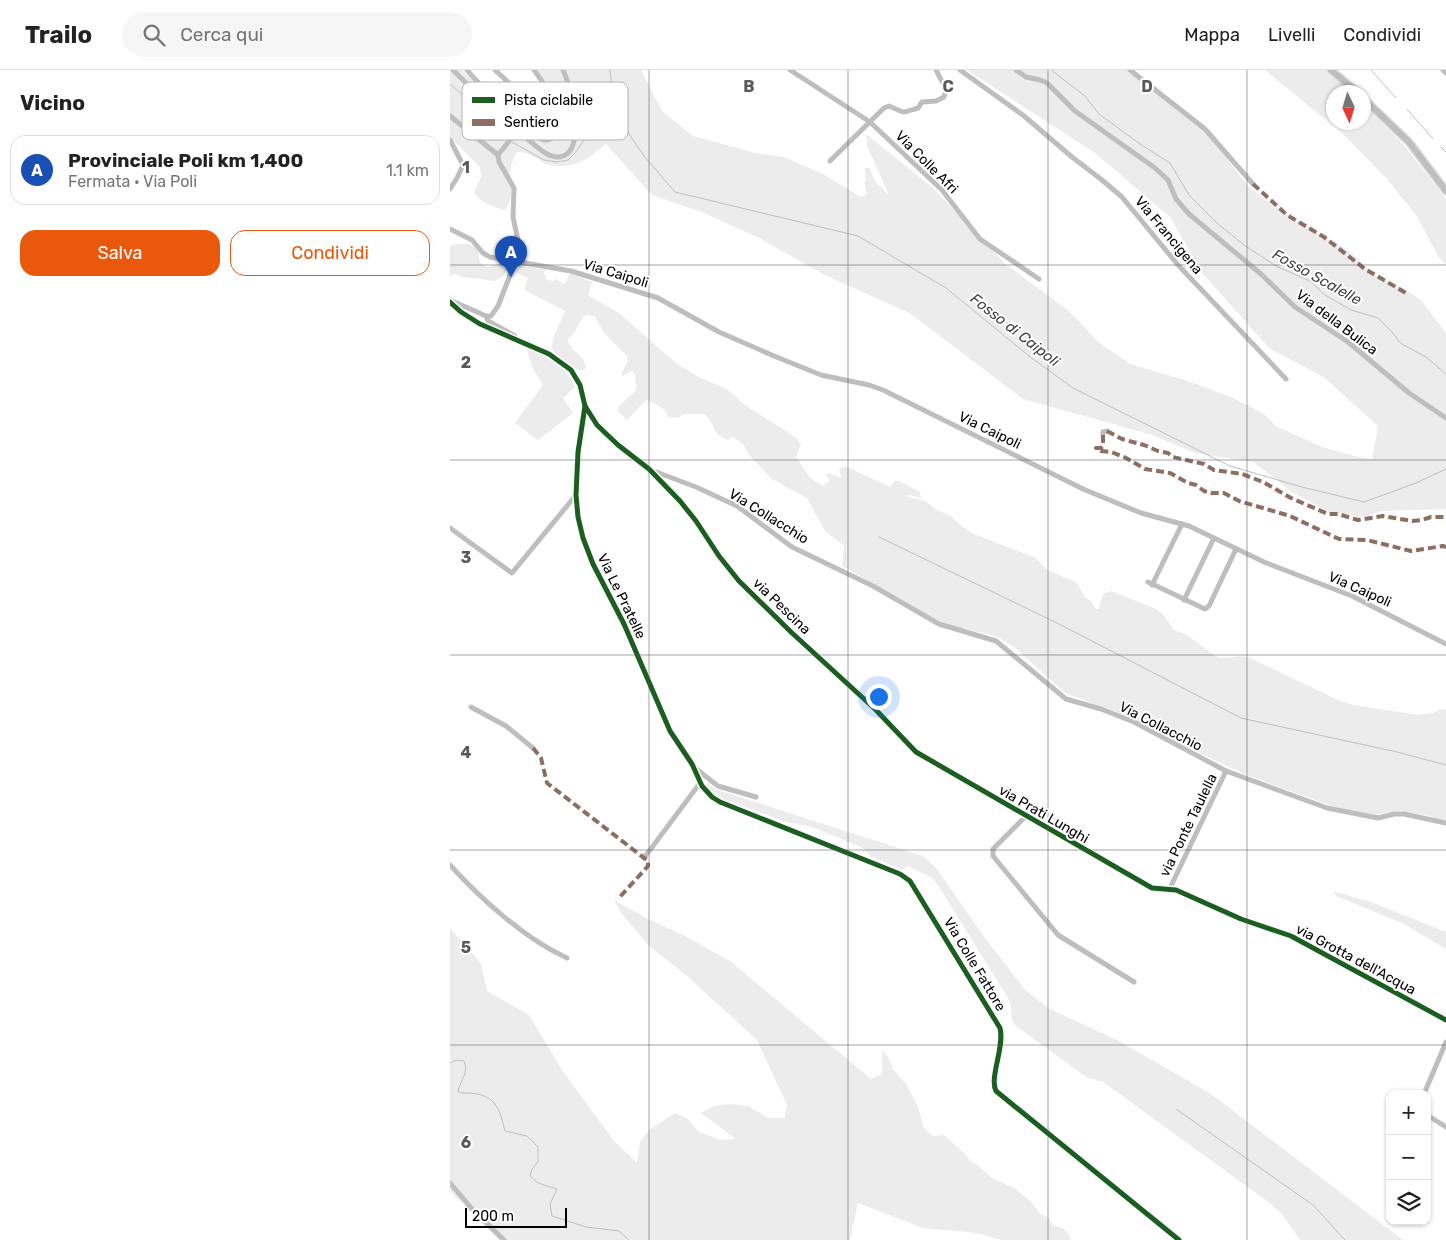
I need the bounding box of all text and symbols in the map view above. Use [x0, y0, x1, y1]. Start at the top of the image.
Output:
search box [122, 12, 472, 57]
text: Trailo [25, 21, 92, 49]
icon: search [140, 21, 168, 49]
text: Cerca qui [180, 23, 263, 46]
text: Mappa [1184, 24, 1240, 46]
text: Livelli [1268, 24, 1315, 46]
text: Condividi [1343, 24, 1421, 46]
text: B [743, 77, 755, 96]
text: C [942, 77, 954, 96]
text: D [1141, 77, 1153, 96]
legend [462, 82, 628, 140]
north arrow [1326, 85, 1371, 130]
text: Vicino [20, 90, 85, 115]
text: Pista ciclabile [504, 92, 593, 109]
text: Sentiero [504, 114, 559, 131]
street label: Via Colle Afri [892, 127, 962, 197]
text: Provinciale Poli km 1,400 [68, 149, 303, 172]
text: 1 [462, 158, 470, 177]
text: A [31, 161, 43, 180]
text: 1.1 km [386, 161, 429, 180]
text: Fermata · Via Poli [68, 172, 197, 191]
street label: Via Francigena [1131, 193, 1206, 278]
button: Salva [20, 230, 220, 276]
button: Condividi [230, 230, 430, 276]
pin: A [495, 236, 527, 277]
water label: Fosso Scalelle [1269, 245, 1365, 309]
street label: Via Caipoli [581, 256, 651, 291]
street label: Via della Bulica [1293, 286, 1381, 359]
water label: Fosso di Caipoli [967, 290, 1064, 371]
text: 2 [461, 353, 471, 372]
street label: Via Caipoli [956, 408, 1024, 453]
street label: Via Collacchio [726, 485, 812, 548]
text: 3 [461, 548, 471, 567]
street label: Via Le Pratelle [594, 551, 650, 642]
street label: Via Caipoli [1326, 568, 1394, 611]
street label: via Pescina [749, 575, 814, 638]
your location [866, 684, 892, 710]
street label: Via Collacchio [1116, 698, 1205, 755]
text: 4 [461, 743, 472, 762]
street label: via Ponte Taulella [1156, 771, 1221, 880]
street label: via Prati Lunghi [996, 782, 1092, 847]
street label: Via Colle Fattore [940, 914, 1009, 1014]
street label: via Grotta dell'Acqua [1293, 921, 1419, 998]
text: 5 [461, 938, 471, 957]
map controls [1386, 1090, 1431, 1225]
button: + [1386, 1090, 1431, 1135]
text: 6 [461, 1133, 471, 1152]
button: − [1386, 1135, 1431, 1180]
button: layers [1386, 1180, 1431, 1225]
scale bar [465, 1205, 568, 1228]
text: 200 m [472, 1208, 514, 1225]

